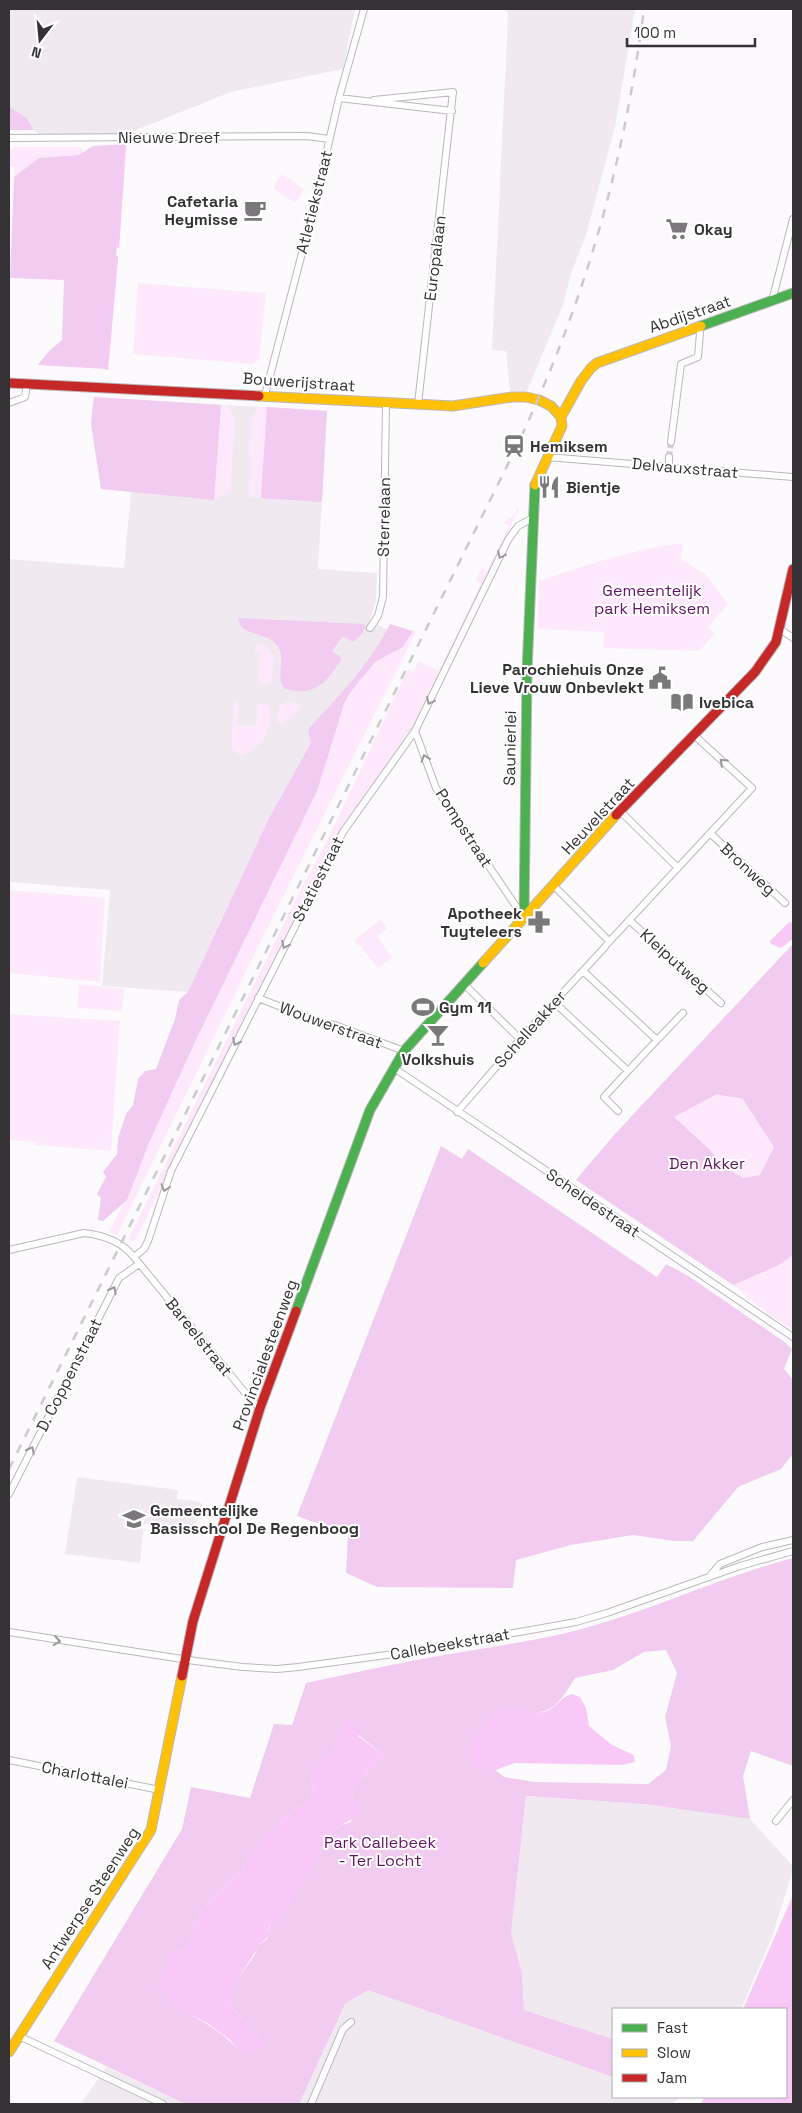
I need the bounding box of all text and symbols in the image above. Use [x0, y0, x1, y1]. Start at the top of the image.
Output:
north arrow [15, 15, 65, 65]
scale bar [627, 15, 754, 47]
text: 100 m [634, 23, 676, 42]
text: N [29, 43, 43, 62]
street label: Nieuwe Dreef [118, 127, 220, 148]
street label: Atletiekstraat [291, 148, 337, 256]
place label: Cafetaria Heymisse [164, 191, 238, 230]
cafe icon: Cafetaria Heymisse [242, 197, 268, 223]
street label: Europalaan [419, 214, 451, 302]
supermarket icon: Okay [664, 216, 690, 242]
place label: Okay [694, 219, 733, 240]
street label: Abdijstraat [646, 290, 734, 338]
street label: Bouwerijstraat [242, 368, 356, 396]
station icon: Hemiksem [501, 433, 527, 459]
place label: Hemiksem [530, 436, 608, 457]
street label: Delvauxstraat [631, 453, 739, 483]
restaurant icon: Bientje [536, 474, 562, 500]
street label: Sterrelaan [373, 477, 395, 557]
place label: Bientje [566, 477, 621, 498]
one-way arrow [497, 550, 507, 559]
park label: Gemeentelijk park Hemiksem [594, 580, 710, 619]
place label: Parochiehuis Onze Lieve Vrouw Onbevlekt [470, 659, 644, 698]
public building icon: Parochiehuis Onze Lieve Vrouw Onbevlekt [647, 665, 673, 691]
library icon: Ivebica [669, 689, 695, 715]
place label: Ivebica [699, 692, 754, 713]
one-way arrow [426, 696, 436, 705]
street label: Saunierlei [499, 710, 521, 786]
one-way arrow [421, 754, 431, 763]
one-way arrow [720, 759, 729, 768]
street label: Heuvelstraat [557, 773, 639, 859]
street label: Pompstraat [431, 785, 497, 871]
street label: Statiestraat [287, 833, 349, 925]
street label: Bronweg [716, 838, 780, 900]
place label: Apotheek Tuyteleers [441, 903, 522, 942]
pharmacy icon: Apotheek Tuyteleers [526, 909, 552, 935]
street label: Kleiputweg [636, 924, 714, 998]
one-way arrow [281, 940, 291, 949]
street label: Schelleakker [490, 986, 570, 1072]
sports icon: Gym 11 [410, 994, 436, 1020]
street label: Wouwerstraat [277, 997, 385, 1053]
place label: Gym 11 [439, 997, 492, 1018]
bar icon: Volkshuis [425, 1022, 451, 1048]
one-way arrow [232, 1036, 242, 1045]
place label: Volkshuis [402, 1049, 474, 1070]
park label: Den Akker [669, 1153, 745, 1174]
street label: Scheldestraat [542, 1164, 644, 1242]
one-way arrow [161, 1183, 171, 1191]
street label: Provincialesteenweg [228, 1276, 302, 1434]
one-way arrow [107, 1286, 117, 1295]
street label: Bareelstraat [161, 1293, 237, 1381]
street label: D. Coppenstraat [31, 1315, 107, 1435]
one-way arrow [25, 1447, 35, 1456]
place label: Gemeentelijke Basisschool De Regenboog [150, 1500, 359, 1539]
school or university icon: Gemeentelijke Basisschool De Regenboog [121, 1506, 147, 1532]
street label: Callebeekstraat [389, 1623, 511, 1665]
one-way arrow [53, 1635, 61, 1646]
street label: Charlottalei [40, 1756, 130, 1794]
street label: Antwerpse Steenweg [36, 1823, 144, 1973]
park label: Park Callebeek - Ter Locht [324, 1832, 436, 1871]
legend [612, 2008, 787, 2098]
text: Fast [657, 2018, 688, 2037]
text: Slow [657, 2043, 691, 2062]
text: Jam [657, 2068, 687, 2087]

